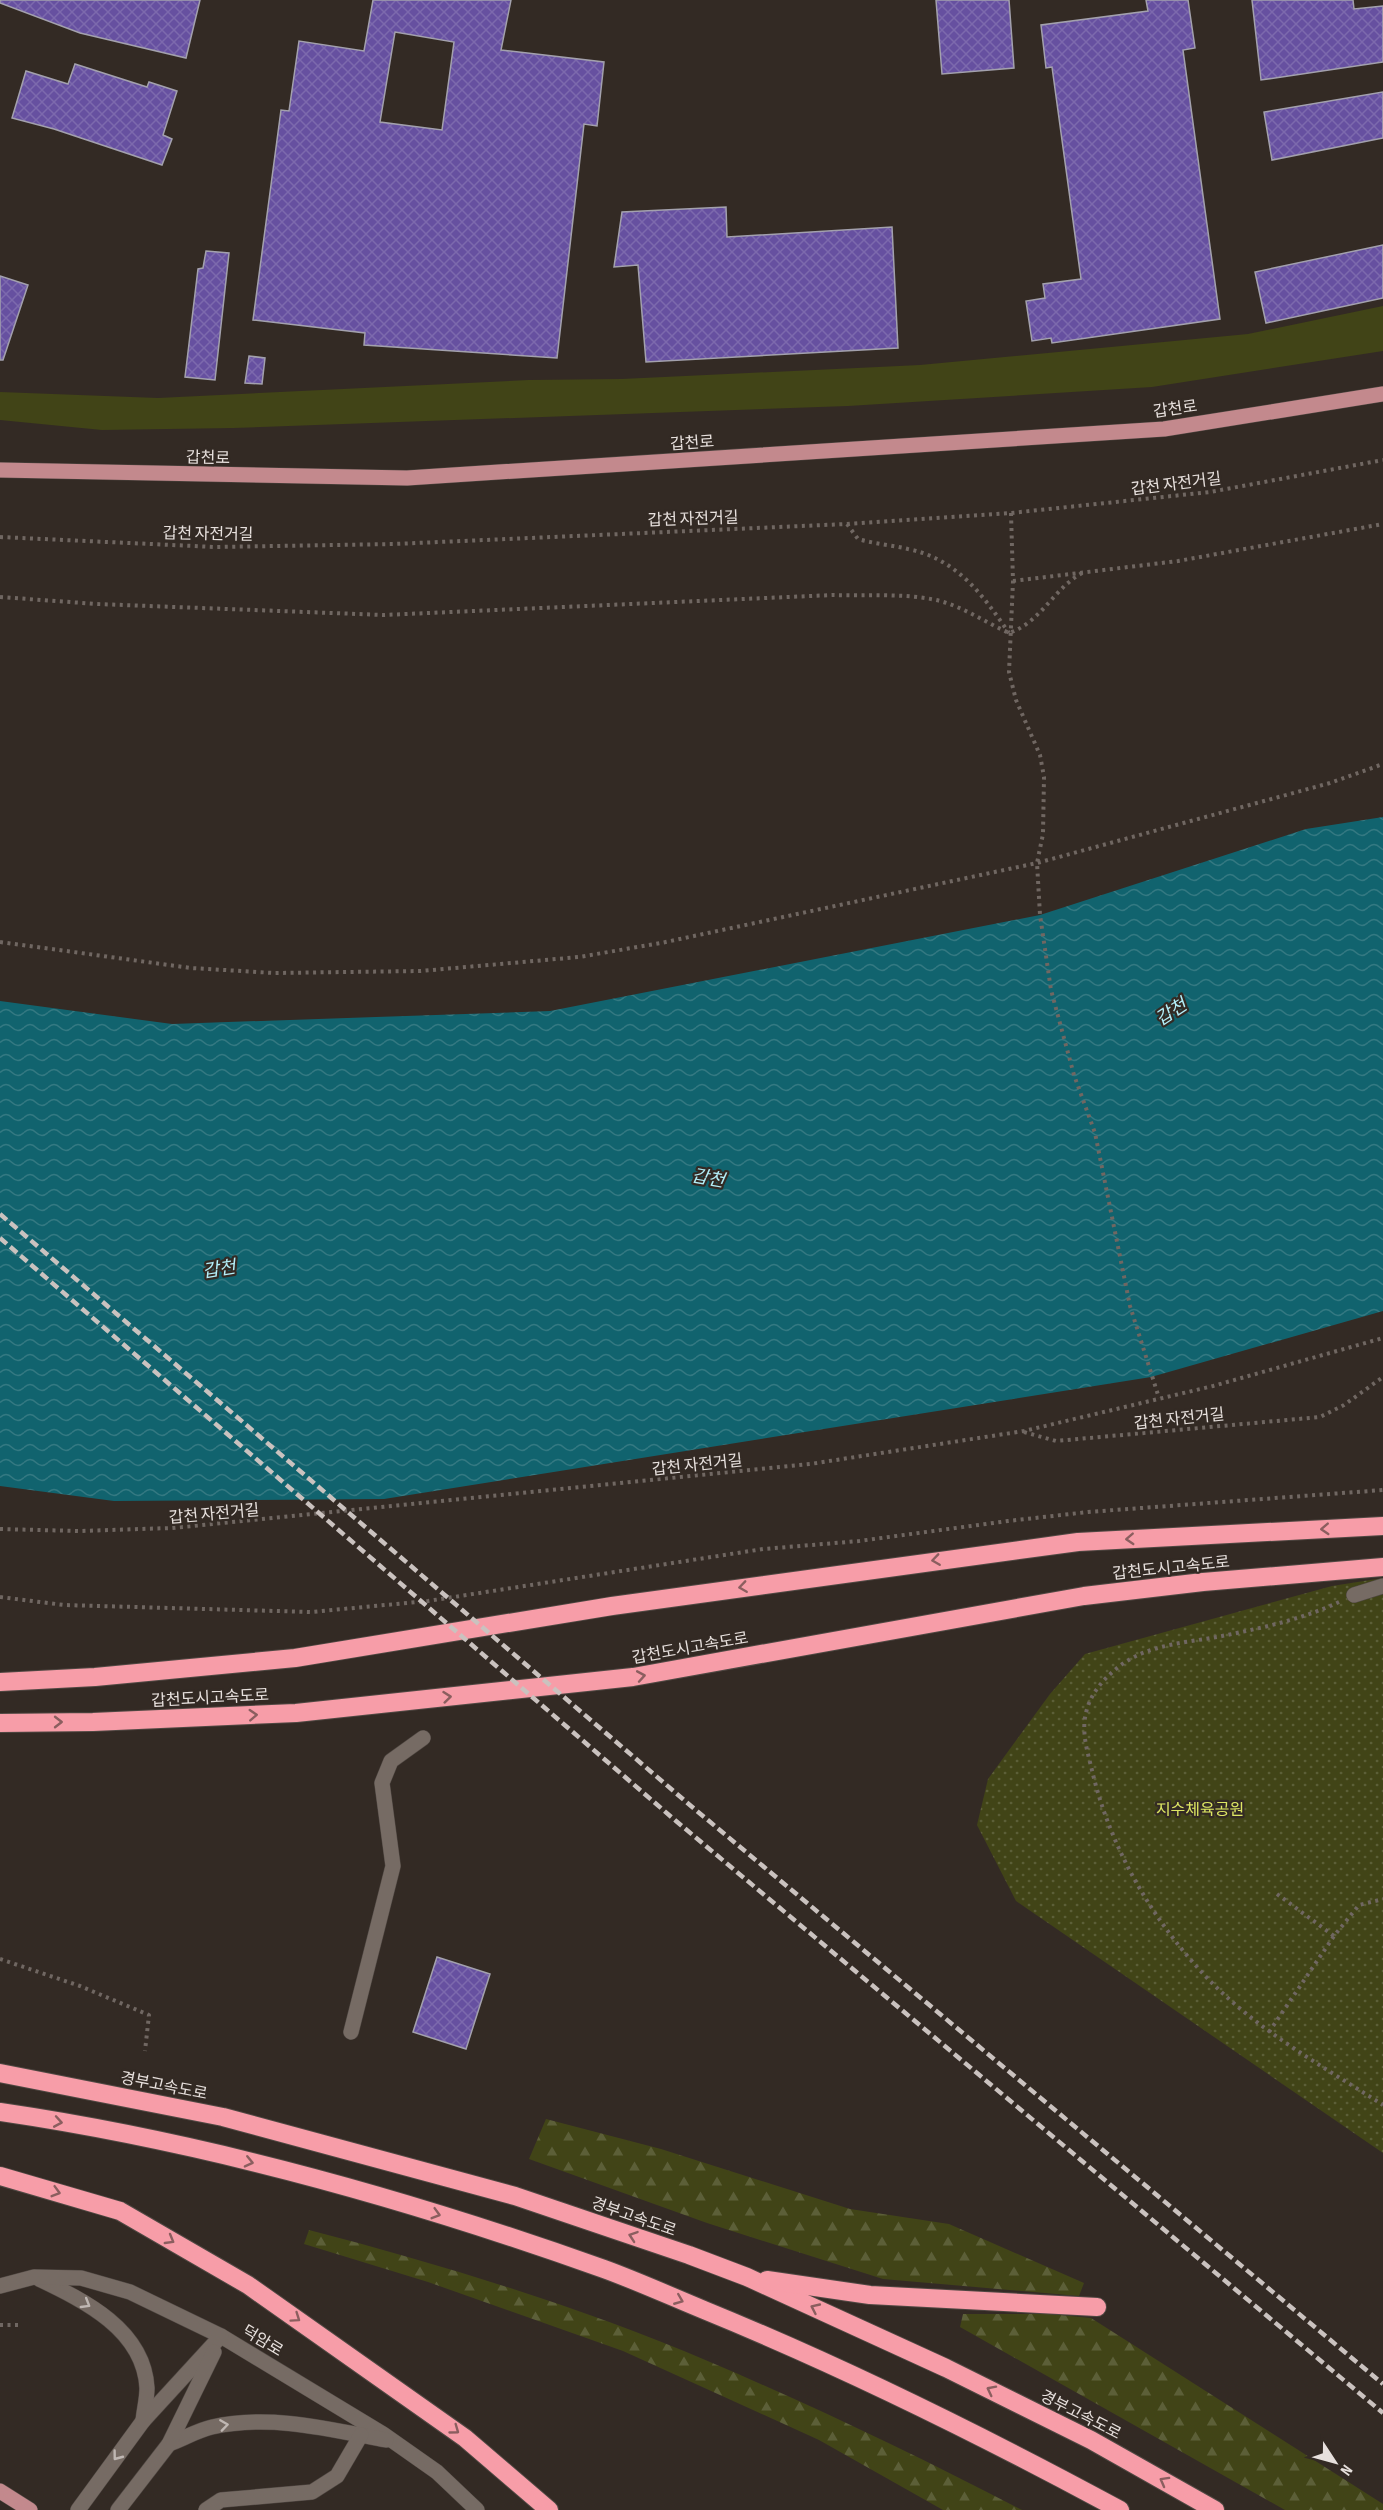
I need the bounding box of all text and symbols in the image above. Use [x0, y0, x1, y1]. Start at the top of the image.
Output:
street label: 갑천로 [1152, 397, 1199, 422]
street label: 갑천로 [669, 432, 715, 455]
street label: 갑천로 [186, 449, 230, 468]
street label: 갑천 자전거길 [1130, 470, 1222, 499]
street label: 갑천 자전거길 [647, 508, 739, 531]
street label: 갑천 자전거길 [162, 524, 254, 545]
water label: 갑천 [1152, 993, 1193, 1030]
water label: 갑천 [690, 1165, 728, 1192]
water label: 갑천 [201, 1256, 239, 1282]
street label: 갑천 자전거길 [1133, 1405, 1225, 1434]
street label: 갑천 자전거길 [651, 1451, 743, 1480]
street label: 갑천 자전거길 [168, 1501, 260, 1528]
one-way arrow [1320, 1523, 1329, 1536]
one-way arrow [1125, 1533, 1134, 1546]
one-way arrow [931, 1553, 941, 1566]
street label: 갑천도시고속도로 [1112, 1553, 1231, 1584]
one-way arrow [738, 1581, 748, 1593]
street label: 갑천도시고속도로 [631, 1629, 750, 1668]
one-way arrow [636, 1670, 646, 1683]
street label: 갑천도시고속도로 [151, 1686, 270, 1711]
one-way arrow [443, 1691, 452, 1704]
one-way arrow [249, 1709, 258, 1722]
one-way arrow [54, 1716, 63, 1728]
park label: 지수체육공원 [1156, 1801, 1244, 1820]
street label: 경부고속도로 [119, 2069, 209, 2104]
one-way arrow [53, 2115, 62, 2127]
one-way arrow [243, 2154, 253, 2167]
one-way arrow [51, 2185, 61, 2198]
street label: 경부고속도로 [589, 2194, 679, 2241]
one-way arrow [431, 2207, 441, 2219]
one-way arrow [629, 2231, 639, 2244]
one-way arrow [164, 2233, 174, 2244]
one-way arrow [673, 2293, 684, 2305]
one-way arrow [80, 2297, 90, 2308]
one-way arrow [810, 2303, 821, 2315]
one-way arrow [289, 2311, 300, 2322]
street label: 덕암로 [238, 2322, 286, 2361]
one-way arrow [987, 2386, 998, 2398]
street label: 경부고속도로 [1037, 2387, 1124, 2444]
one-way arrow [220, 2420, 229, 2432]
one-way arrow [449, 2423, 460, 2434]
north arrow [1305, 2432, 1365, 2492]
one-way arrow [113, 2449, 124, 2460]
text: N [1336, 2461, 1356, 2479]
one-way arrow [1160, 2477, 1170, 2488]

